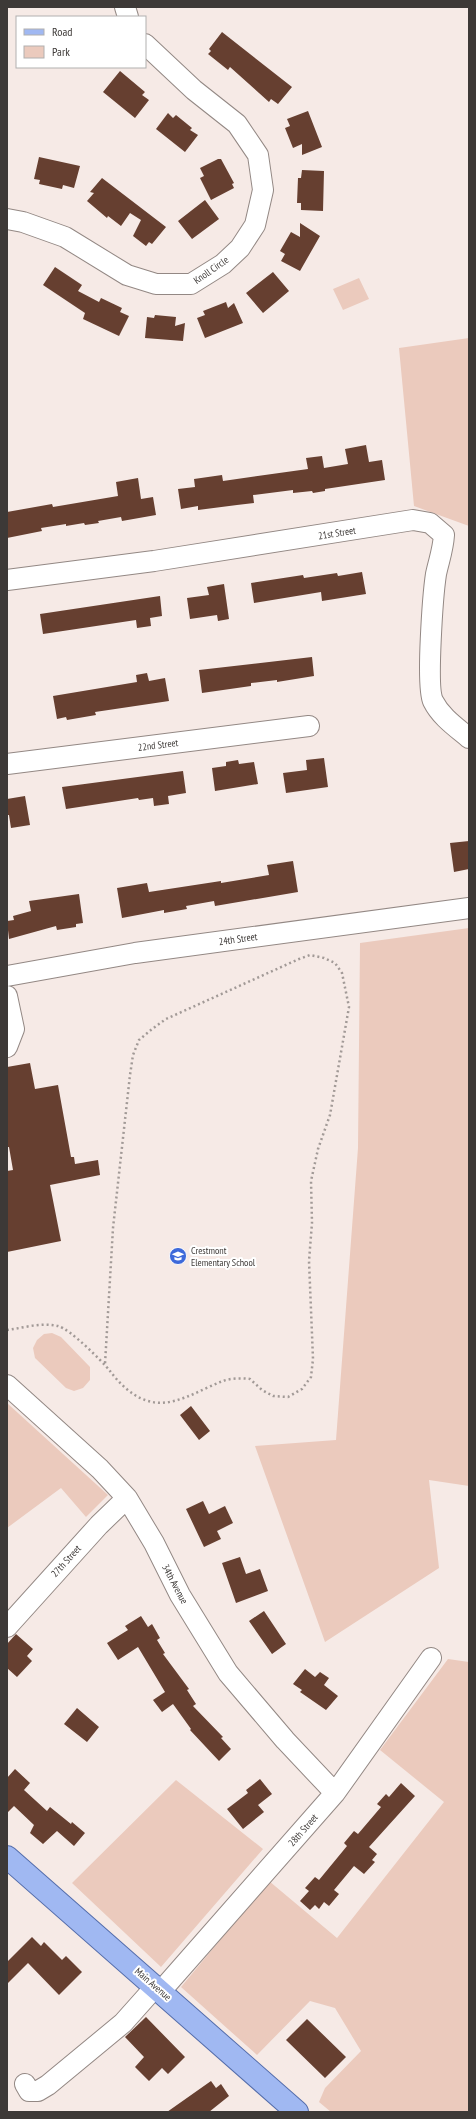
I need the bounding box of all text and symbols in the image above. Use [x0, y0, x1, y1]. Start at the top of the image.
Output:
legend [16, 16, 146, 68]
text: Road [52, 24, 72, 39]
text: Park [52, 44, 70, 59]
street label: Knoll Circle [191, 253, 231, 287]
street label: 21st Street [317, 524, 357, 542]
street label: 22nd Street [137, 736, 179, 754]
street label: 24th Street [218, 930, 258, 948]
place label: Crestmont Elementary School [191, 1244, 256, 1269]
school or university icon: Crestmont Elementary School [168, 1246, 188, 1266]
street label: 27th Street [48, 1542, 84, 1580]
street label: 34th Avenue [159, 1562, 191, 1606]
street label: 28th Street [285, 1811, 321, 1849]
street label: Main Avenue [132, 1965, 174, 2003]

